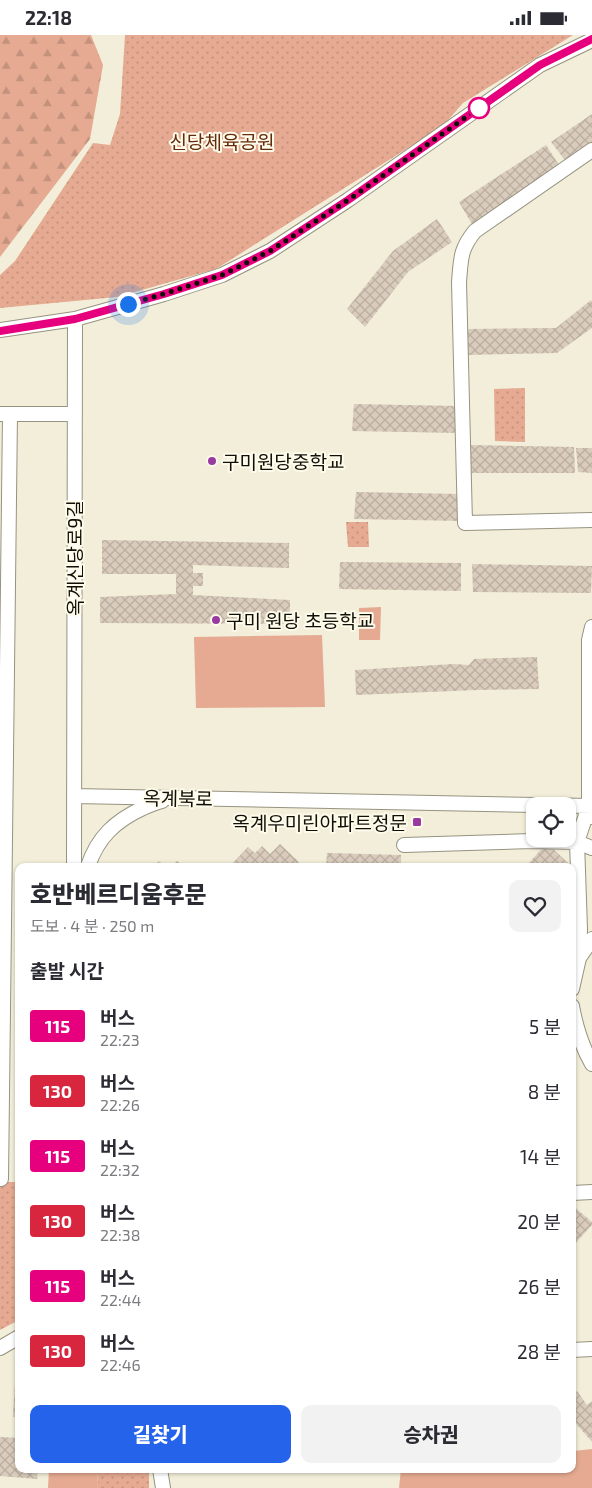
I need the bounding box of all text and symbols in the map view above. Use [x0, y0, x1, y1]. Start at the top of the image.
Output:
text: 22:18 [25, 6, 72, 29]
unlabelled marker [468, 97, 490, 119]
park label: 신당체육공원 [170, 130, 274, 153]
your location [116, 292, 141, 317]
place label: 구미원당중학교 [222, 450, 344, 473]
marker: 구미원당중학교 [206, 455, 218, 467]
street label: 옥계신당로9길 [63, 500, 86, 616]
place label: 구미 원당 초등학교 [226, 609, 374, 632]
marker: 구미 원당 초등학교 [210, 614, 222, 626]
street label: 옥계북로 [143, 786, 213, 810]
map controls [526, 797, 576, 847]
button: locate [526, 797, 576, 847]
place label: 옥계우미린아파트정문 [232, 811, 407, 834]
marker: 옥계우미린아파트정문 [411, 816, 423, 828]
text: 호반베르디움후문 [30, 879, 207, 908]
button: heart [509, 880, 561, 932]
text: 도보 · 4 분 · 250 m [30, 916, 154, 935]
text: 출발 시간 [30, 959, 104, 982]
text: 버스 [100, 1006, 135, 1029]
text: 115 [45, 1015, 70, 1037]
text: 5 분 [529, 1015, 561, 1038]
text: 22:23 [100, 1030, 140, 1049]
text: 버스 [100, 1071, 135, 1094]
text: 130 [43, 1080, 72, 1102]
text: 8 분 [528, 1080, 561, 1103]
text: 22:26 [100, 1095, 140, 1114]
text: 버스 [100, 1136, 135, 1159]
text: 115 [45, 1145, 70, 1167]
text: 14 분 [520, 1145, 561, 1168]
text: 22:32 [100, 1160, 140, 1179]
text: 버스 [100, 1201, 135, 1224]
text: 130 [43, 1210, 72, 1232]
text: 20 분 [517, 1210, 561, 1233]
text: 22:38 [100, 1225, 140, 1244]
text: 버스 [100, 1266, 135, 1289]
text: 115 [45, 1275, 70, 1297]
text: 26 분 [518, 1275, 561, 1298]
text: 22:44 [100, 1290, 141, 1309]
text: 버스 [100, 1331, 135, 1354]
text: 130 [43, 1340, 72, 1362]
text: 28 분 [517, 1340, 561, 1363]
text: 22:46 [100, 1355, 141, 1374]
button: 길찾기 [30, 1405, 291, 1463]
button: 승차권 [301, 1405, 561, 1463]

